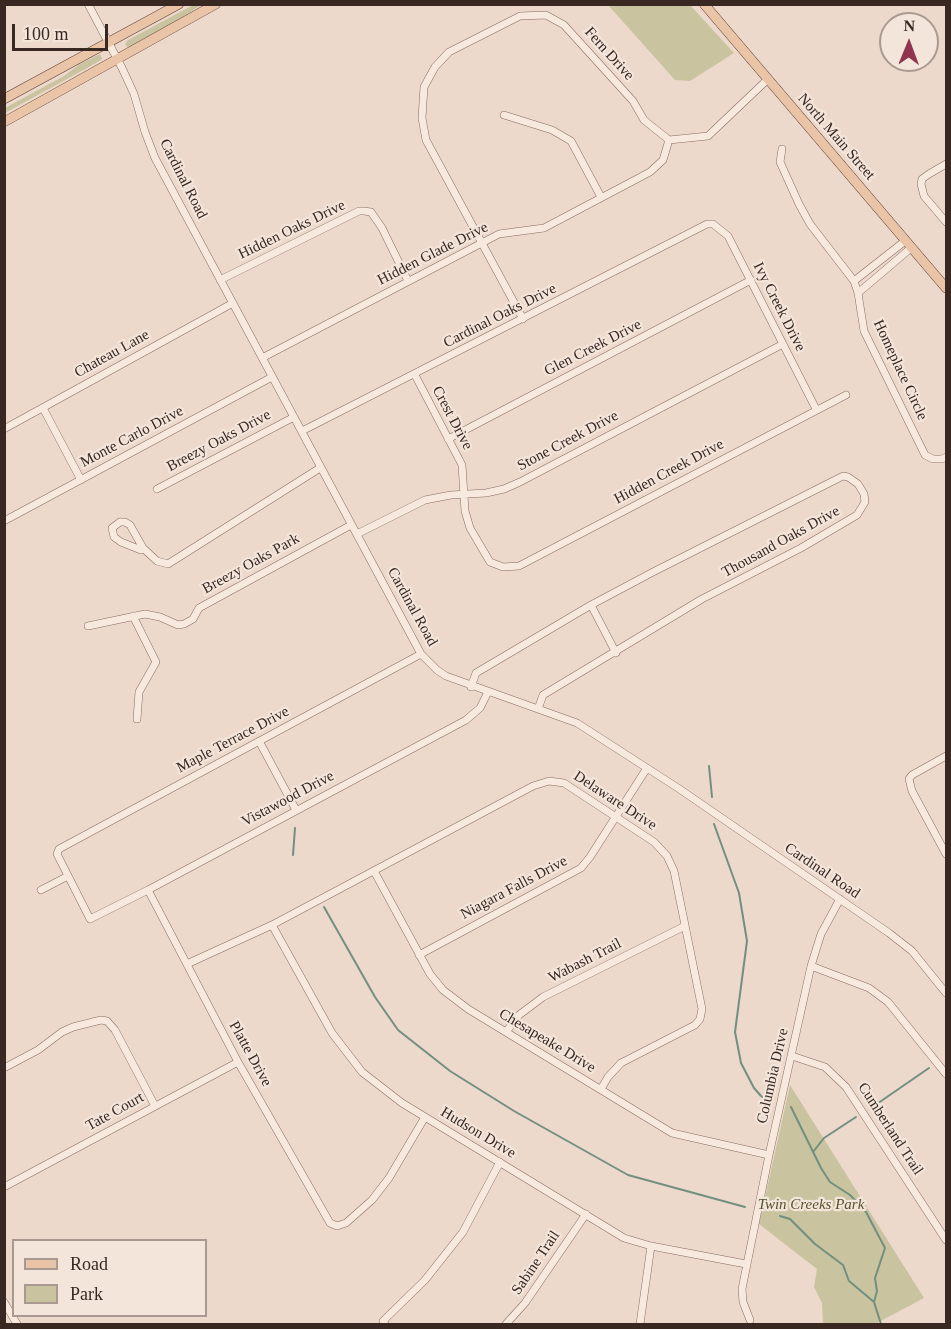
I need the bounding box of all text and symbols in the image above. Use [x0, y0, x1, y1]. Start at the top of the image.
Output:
scale bar [15, 12, 111, 50]
north arrow [879, 12, 939, 72]
text: N [903, 17, 915, 34]
text: 100 m [23, 24, 69, 44]
street label: Fern Drive [580, 24, 638, 84]
street label: North Main Street [793, 90, 879, 184]
street label: Cardinal Road [155, 136, 211, 222]
street label: Hidden Oaks Drive [236, 196, 348, 264]
street label: Hidden Glade Drive [375, 218, 491, 290]
street label: Ivy Creek Drive [749, 259, 809, 355]
street label: Cardinal Oaks Drive [441, 280, 559, 352]
street label: Glen Creek Drive [541, 316, 645, 380]
street label: Homeplace Circle [869, 317, 931, 423]
street label: Chateau Lane [71, 326, 153, 382]
street label: Crest Drive [428, 383, 476, 453]
street label: Monte Carlo Drive [77, 402, 187, 472]
street label: Breezy Oaks Drive [164, 406, 274, 476]
street label: Stone Creek Drive [514, 407, 622, 475]
street label: Hidden Creek Drive [611, 436, 727, 508]
street label: Thousand Oaks Drive [719, 502, 843, 582]
street label: Breezy Oaks Park [199, 530, 303, 598]
street label: Cardinal Road [383, 565, 441, 649]
street label: Maple Terrace Drive [174, 703, 292, 777]
street label: Vistawood Drive [239, 767, 337, 831]
street label: Delaware Drive [570, 767, 660, 835]
street label: Cardinal Road [781, 839, 863, 903]
street label: Niagara Falls Drive [458, 852, 570, 924]
street label: Wabash Trail [546, 935, 624, 987]
street label: Chesapeake Drive [495, 1005, 599, 1077]
street label: Platte Drive [225, 1018, 275, 1090]
street label: Columbia Drive [753, 1027, 793, 1125]
street label: Cumberland Trail [853, 1079, 927, 1179]
street label: Tate Court [83, 1089, 147, 1135]
street label: Hudson Drive [437, 1104, 519, 1162]
park label: Twin Creeks Park [758, 1196, 864, 1214]
street label: Sabine Trail [508, 1228, 564, 1298]
legend [12, 1239, 207, 1317]
text: Road [70, 1254, 108, 1274]
text: Park [70, 1284, 103, 1304]

